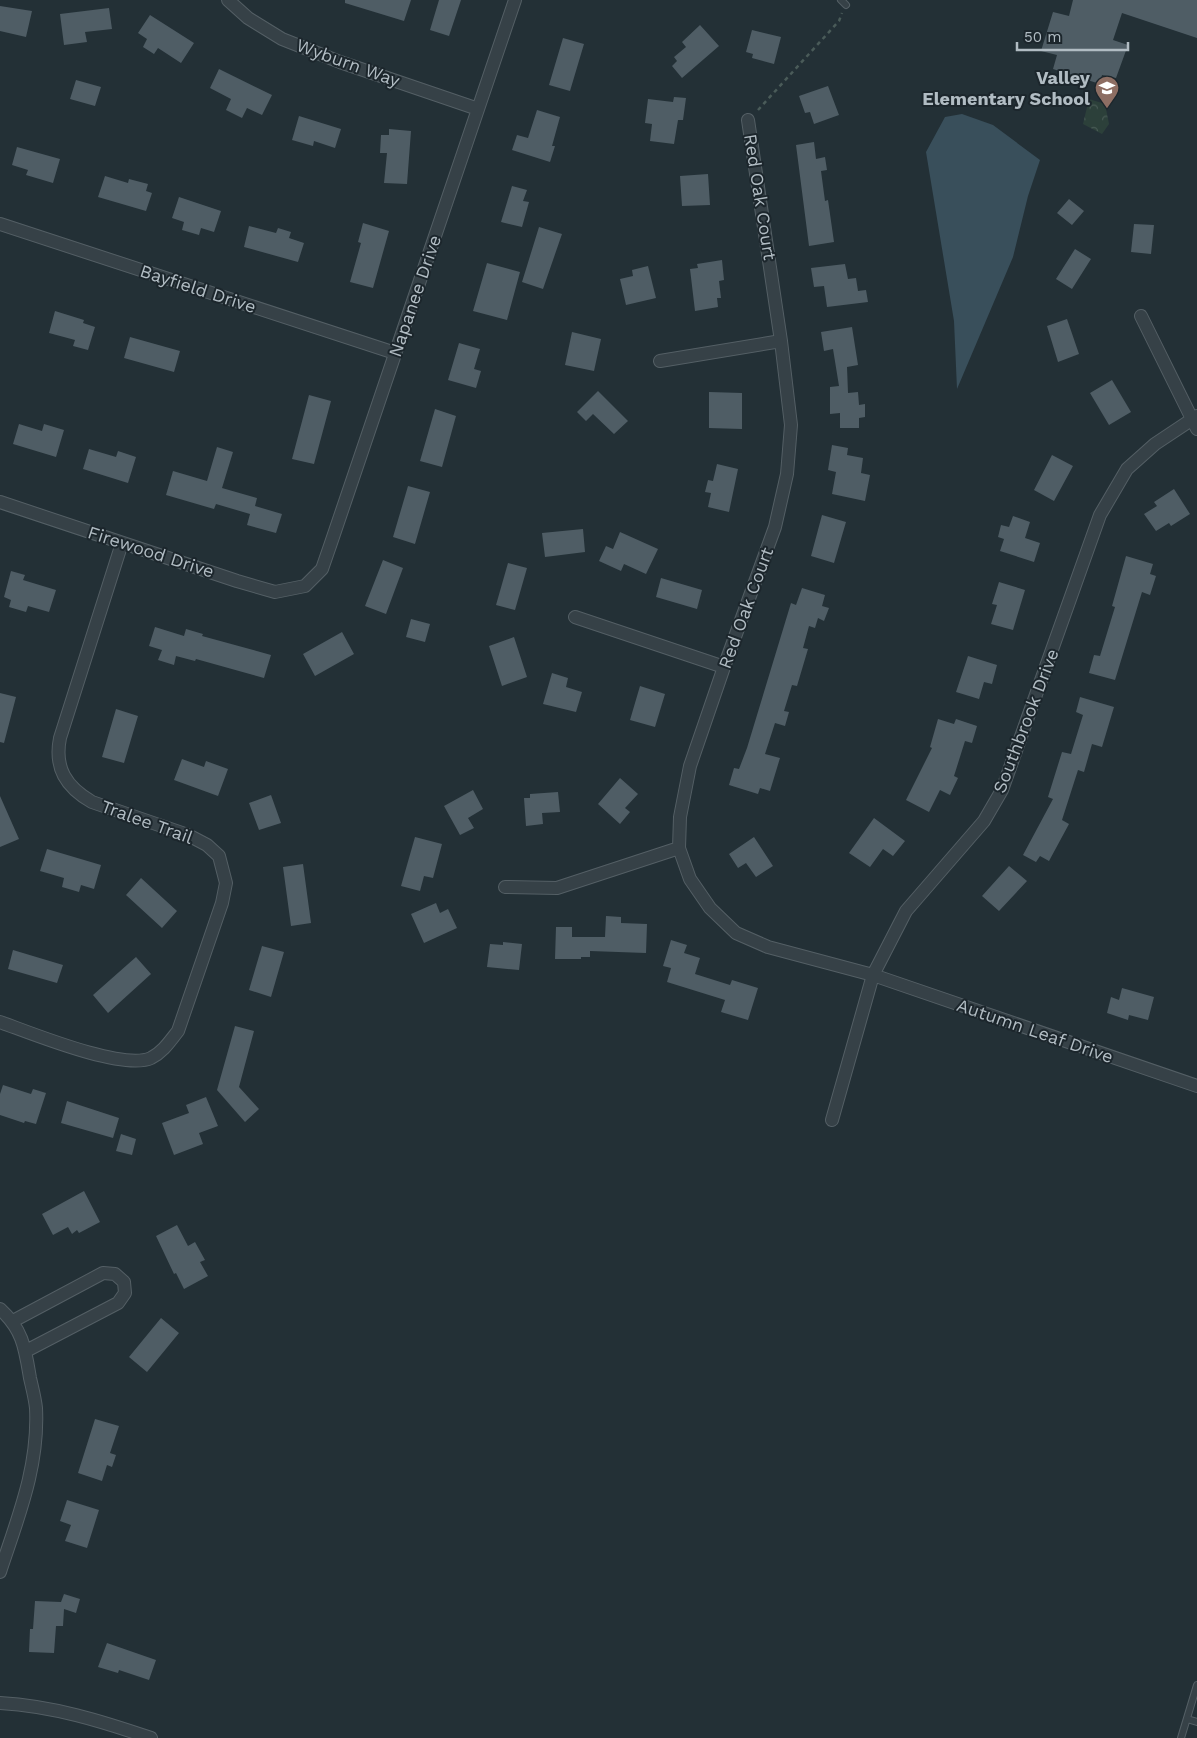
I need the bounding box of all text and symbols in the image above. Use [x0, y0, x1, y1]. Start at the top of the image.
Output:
scale bar [1017, 20, 1128, 52]
text: 50 m [1024, 28, 1061, 46]
street label: Wyburn Way [294, 34, 404, 91]
place label: Valley Elementary School [922, 67, 1091, 109]
school or university icon: Valley Elementary School [1094, 75, 1120, 109]
street label: Red Oak Court [740, 132, 781, 262]
street label: Napanee Drive [384, 232, 445, 360]
street label: Bayfield Drive [138, 260, 259, 317]
street label: Firewood Drive [85, 521, 217, 582]
street label: Red Oak Court [714, 544, 777, 671]
street label: Southbrook Drive [988, 646, 1063, 796]
street label: Tralee Trail [98, 795, 196, 848]
street label: Autumn Leaf Drive [954, 994, 1116, 1067]

